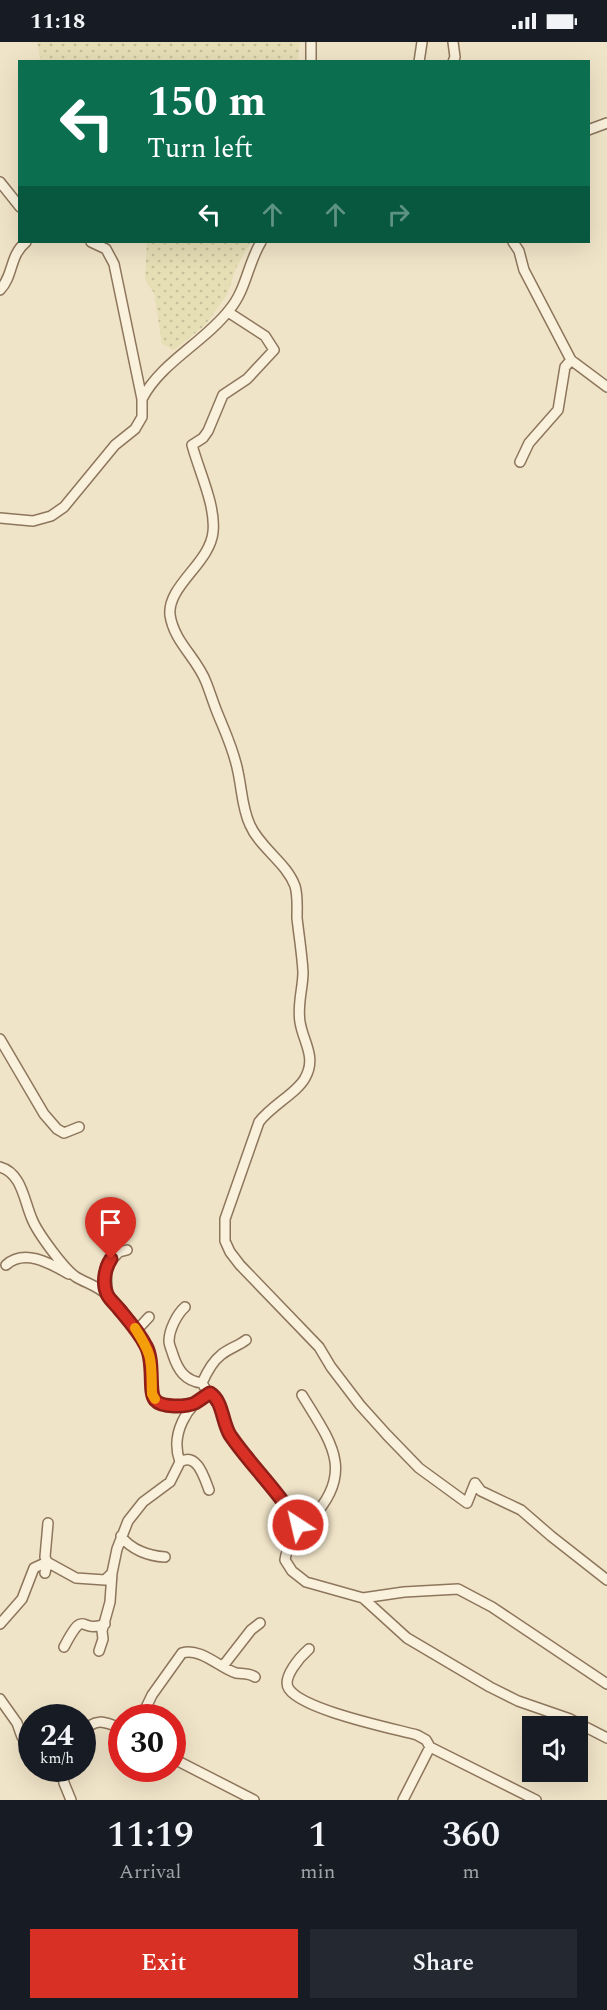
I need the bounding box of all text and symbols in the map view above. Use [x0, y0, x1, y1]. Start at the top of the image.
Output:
text: 11:18 [30, 5, 85, 38]
text: 150 m [147, 71, 266, 134]
icon: left [48, 84, 126, 162]
text: Turn left [147, 128, 253, 170]
icon: left [193, 198, 226, 231]
icon: ahead [256, 198, 289, 231]
icon: ahead [319, 198, 352, 231]
icon: right [382, 198, 415, 231]
pin [85, 1197, 136, 1259]
icon: arrive [94, 1206, 127, 1239]
position arrow [266, 1493, 330, 1557]
speed limit sign: 30 [108, 1704, 186, 1782]
text: 24 [40, 1713, 74, 1759]
map controls [522, 1716, 588, 1782]
button: sound [522, 1716, 588, 1782]
text: km/h [40, 1747, 74, 1770]
text: 11:19 [107, 1808, 193, 1863]
text: 1 [308, 1808, 327, 1863]
text: 360 [442, 1808, 500, 1863]
text: Arrival [119, 1857, 181, 1887]
text: min [300, 1857, 335, 1887]
text: m [463, 1857, 480, 1887]
button: Exit [30, 1929, 298, 1998]
button: Share [310, 1929, 577, 1998]

